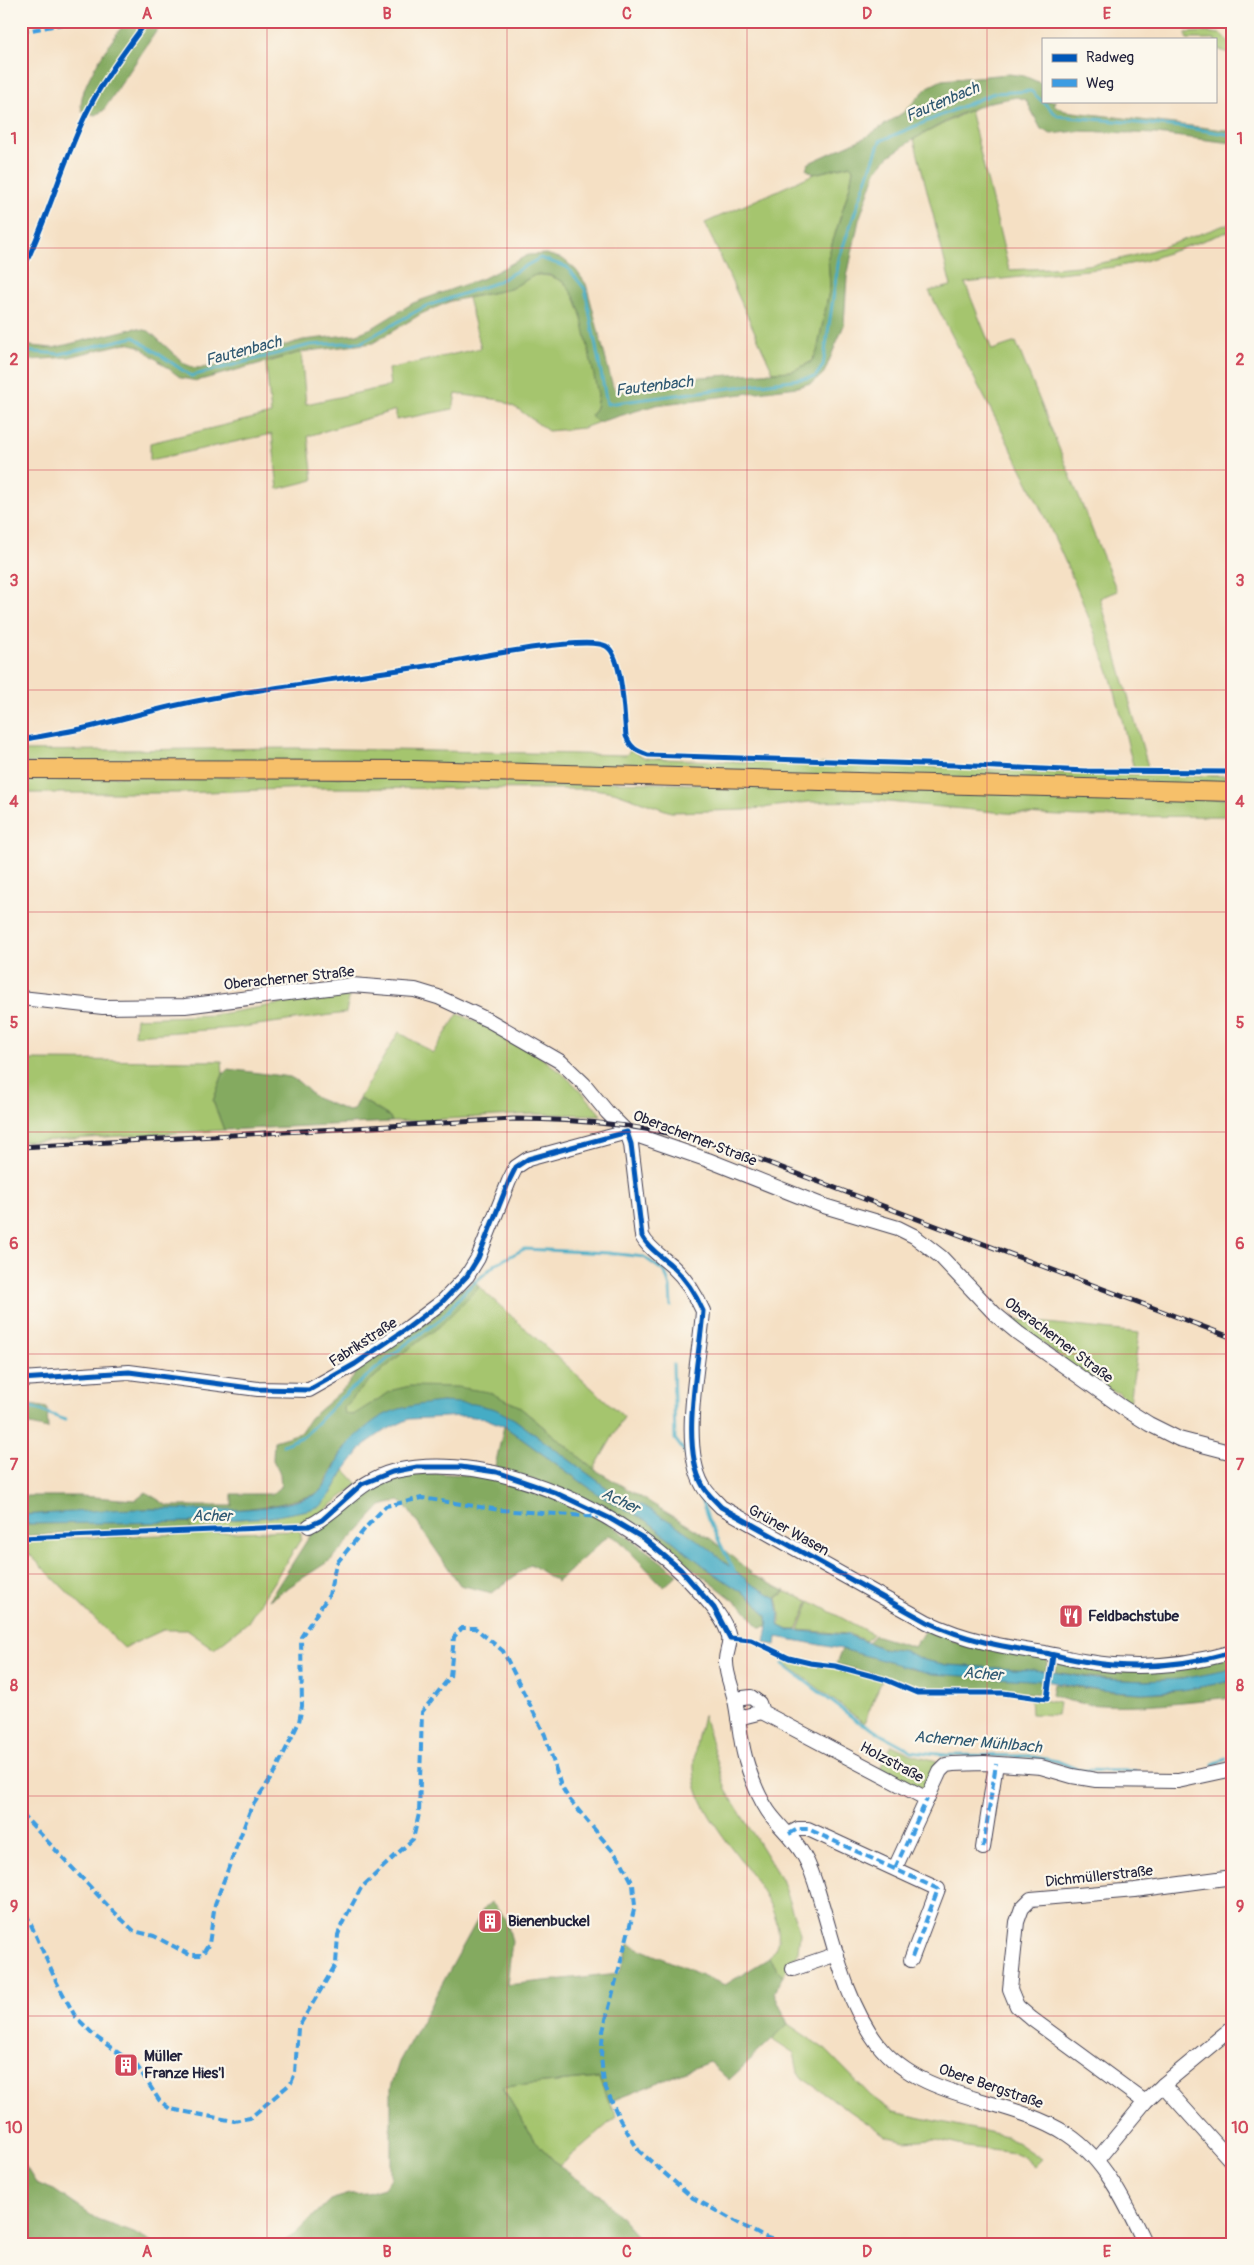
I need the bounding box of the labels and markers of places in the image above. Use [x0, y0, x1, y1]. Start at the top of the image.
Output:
restaurant icon: Feldbachstube [1058, 1603, 1084, 1629]
place label: Feldbachstube [1088, 1607, 1180, 1626]
building icon: Bienenbuckel [477, 1908, 503, 1934]
place label: Bienenbuckel [508, 1912, 590, 1931]
place label: Müller Franze Hies'l [144, 2047, 225, 2083]
building icon: Müller Franze Hies'l [113, 2052, 139, 2078]

